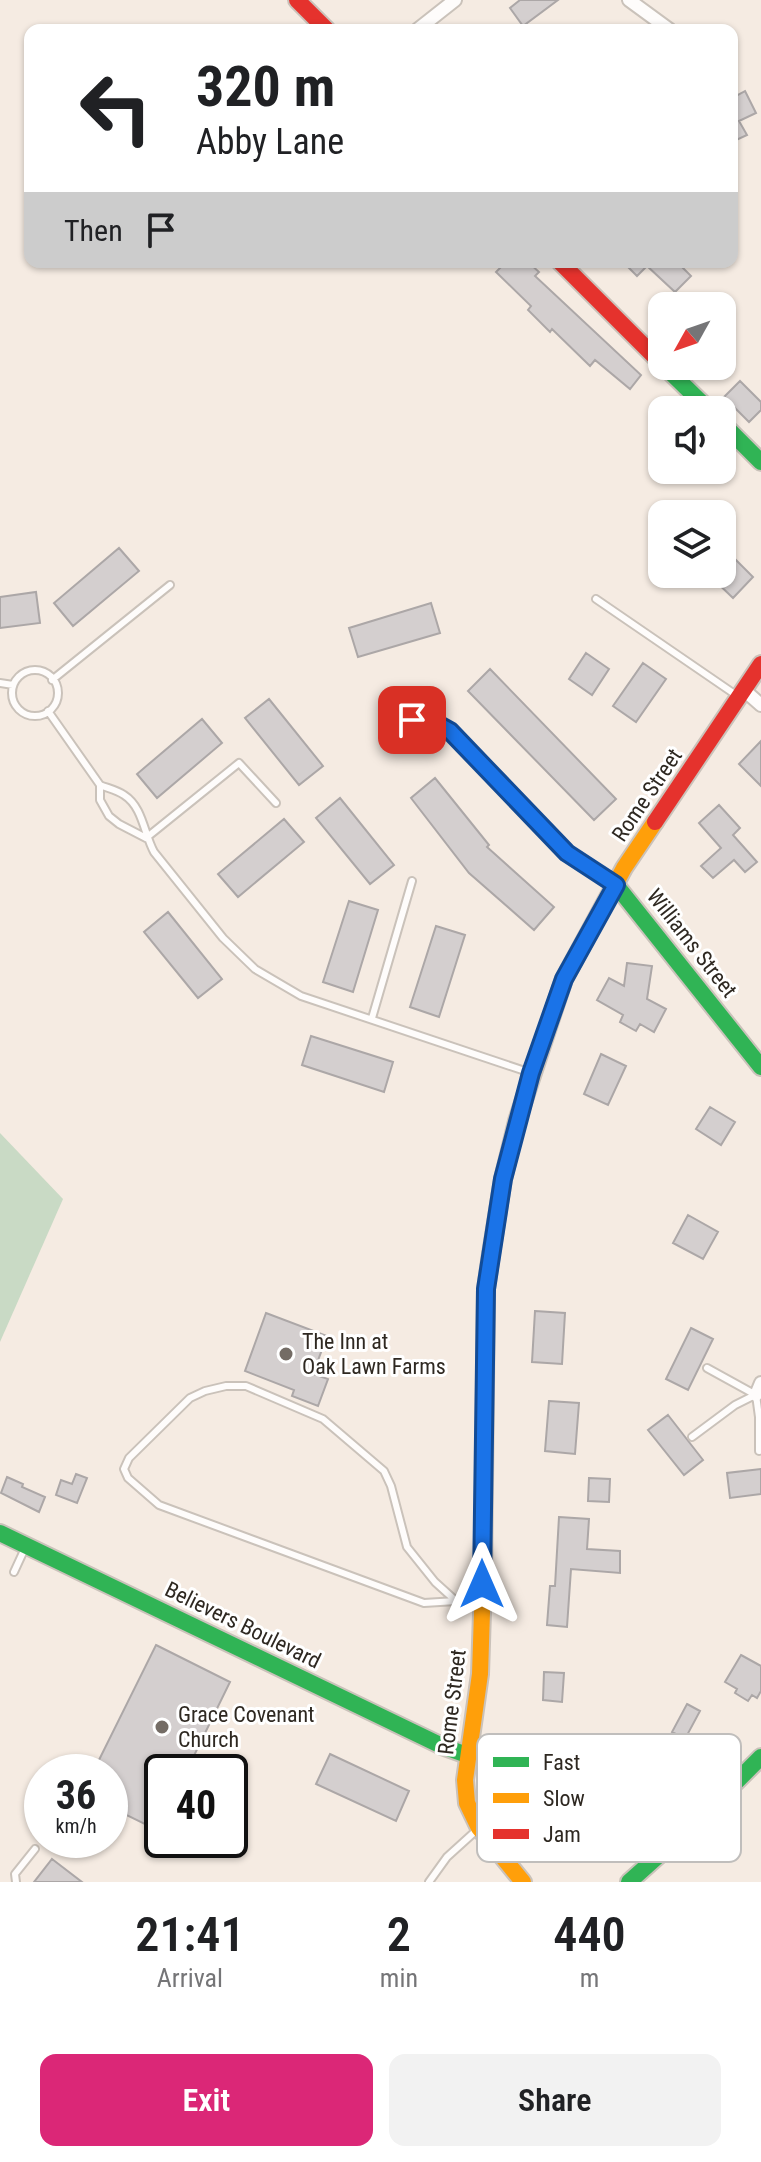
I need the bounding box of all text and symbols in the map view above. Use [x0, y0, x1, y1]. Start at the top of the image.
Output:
text: 320 m [196, 54, 335, 120]
icon: left [64, 56, 168, 160]
text: Abby Lane [196, 121, 344, 163]
icon: arrive [139, 208, 183, 252]
text: Then [64, 213, 123, 248]
north arrow [648, 292, 736, 380]
map controls [648, 292, 736, 588]
button: sound [648, 396, 736, 484]
button: layers [648, 500, 736, 588]
pin [378, 686, 446, 754]
icon: arrive [390, 698, 434, 742]
street label: Rome Street [607, 744, 687, 846]
street label: Williams Street [642, 884, 742, 1002]
place label: The Inn at Oak Lawn Farms [302, 1329, 446, 1379]
marker: The Inn at Oak Lawn Farms [277, 1345, 295, 1363]
position arrow [440, 1542, 524, 1626]
street label: Believers Boulevard [161, 1576, 325, 1674]
street label: Rome Street [433, 1648, 471, 1756]
place label: Grace Covenant Church [178, 1702, 315, 1752]
marker: Grace Covenant Church [153, 1718, 171, 1736]
legend [477, 1734, 741, 1862]
text: Fast [543, 1750, 580, 1775]
speed limit sign: 40 [144, 1754, 248, 1858]
text: 36 [56, 1772, 96, 1819]
text: Slow [543, 1786, 585, 1811]
text: km/h [55, 1814, 97, 1838]
text: Jam [543, 1822, 581, 1847]
text: 21:41 [135, 1906, 245, 1963]
text: 2 [387, 1906, 411, 1963]
text: 440 [553, 1906, 626, 1963]
text: Arrival [157, 1963, 223, 1993]
text: min [380, 1963, 418, 1993]
text: m [580, 1963, 599, 1993]
button: Exit [40, 2054, 373, 2146]
button: Share [389, 2054, 721, 2146]

